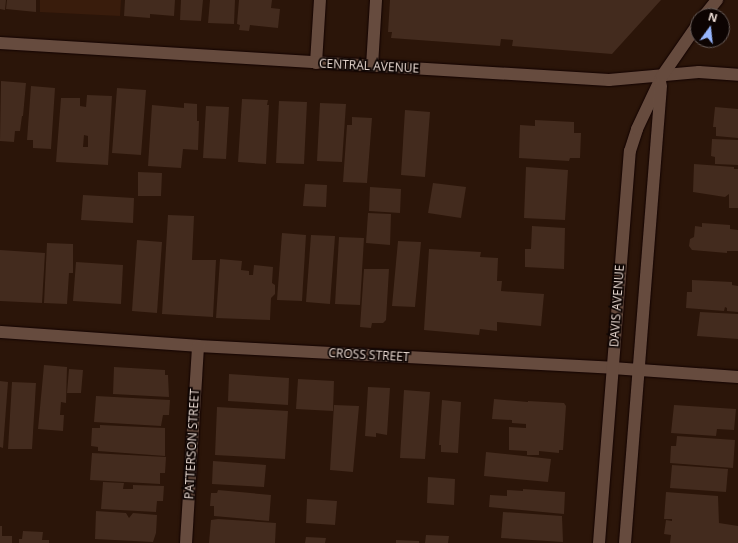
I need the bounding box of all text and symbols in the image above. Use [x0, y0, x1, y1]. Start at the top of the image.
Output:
north arrow [690, 8, 730, 48]
text: N [707, 8, 719, 25]
street label: CENTRAL AVENUE [319, 56, 419, 76]
street label: DAVIS AVENUE [607, 264, 627, 348]
street label: CROSS STREET [328, 346, 410, 364]
street label: PATTERSON STREET [182, 388, 202, 500]

